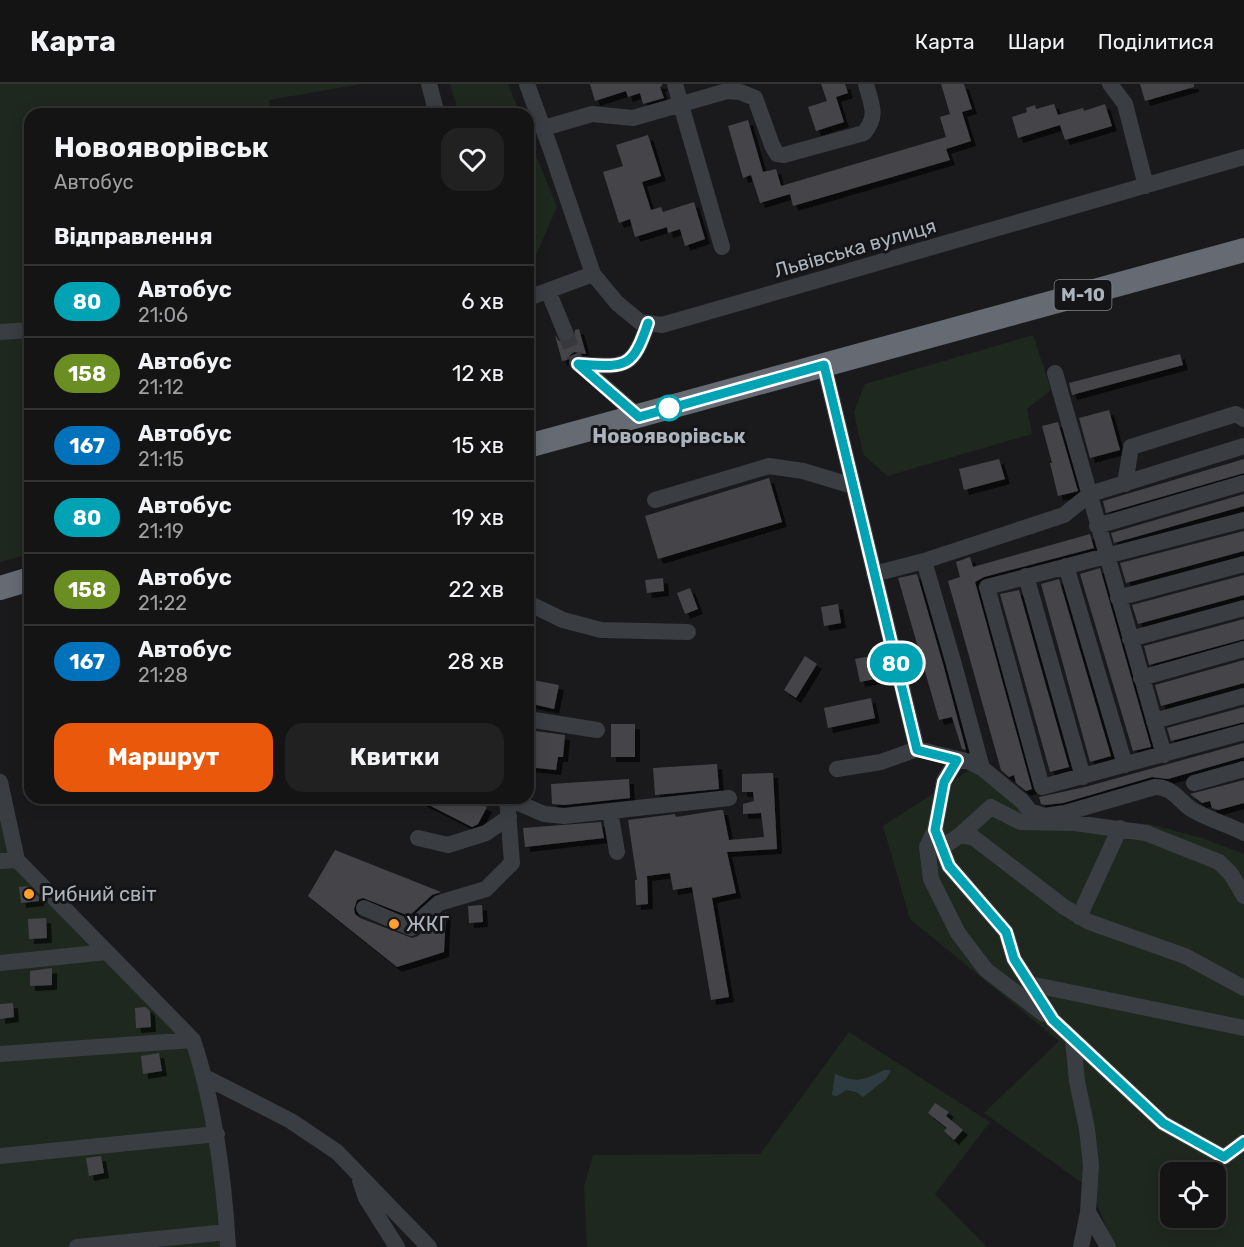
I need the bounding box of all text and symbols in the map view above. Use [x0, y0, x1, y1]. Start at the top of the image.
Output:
text: Карта [30, 25, 116, 58]
text: Карта [915, 29, 975, 54]
text: Шари [1008, 29, 1065, 54]
text: Поділитися [1098, 29, 1214, 54]
button: heart [441, 128, 504, 191]
text: Новояворівськ [54, 131, 269, 164]
text: Автобус [54, 170, 134, 194]
street label: Львівська вулиця [771, 213, 939, 283]
text: Відправлення [54, 223, 212, 250]
text: Автобус [138, 276, 232, 303]
road number: М-10 [1054, 280, 1112, 310]
text: 6 хв [461, 288, 504, 315]
text: 80 [73, 289, 101, 314]
text: 21:06 [138, 303, 188, 327]
text: Автобус [138, 348, 232, 375]
text: 12 хв [452, 360, 504, 387]
text: 158 [68, 361, 106, 386]
text: 21:12 [138, 375, 184, 399]
marker: Новояворівськ [656, 395, 682, 421]
text: Автобус [138, 420, 232, 447]
place label: Новояворівськ [592, 424, 746, 448]
text: 15 хв [452, 432, 504, 459]
text: 167 [69, 433, 105, 458]
text: 21:15 [138, 447, 184, 471]
text: Автобус [138, 492, 232, 519]
text: 19 хв [452, 504, 504, 531]
text: 80 [73, 505, 101, 530]
text: 21:19 [138, 519, 184, 543]
text: Автобус [138, 564, 232, 591]
text: 22 хв [449, 576, 504, 603]
text: 158 [68, 577, 106, 602]
text: 21:22 [138, 591, 187, 615]
text: Автобус [138, 636, 232, 663]
line badge: 80 [869, 644, 923, 682]
text: 28 хв [448, 648, 504, 675]
text: 167 [69, 649, 105, 674]
text: 80 [882, 651, 910, 676]
text: 21:28 [138, 663, 188, 687]
button: Маршрут [54, 723, 273, 792]
button: Квитки [285, 723, 504, 792]
place label: Рибний світ [41, 882, 156, 906]
marker: Рибний світ [22, 887, 36, 901]
place label: ЖКГ [406, 912, 450, 936]
marker: ЖКГ [387, 917, 401, 931]
map controls [1160, 1162, 1226, 1228]
button: locate [1160, 1162, 1226, 1228]

